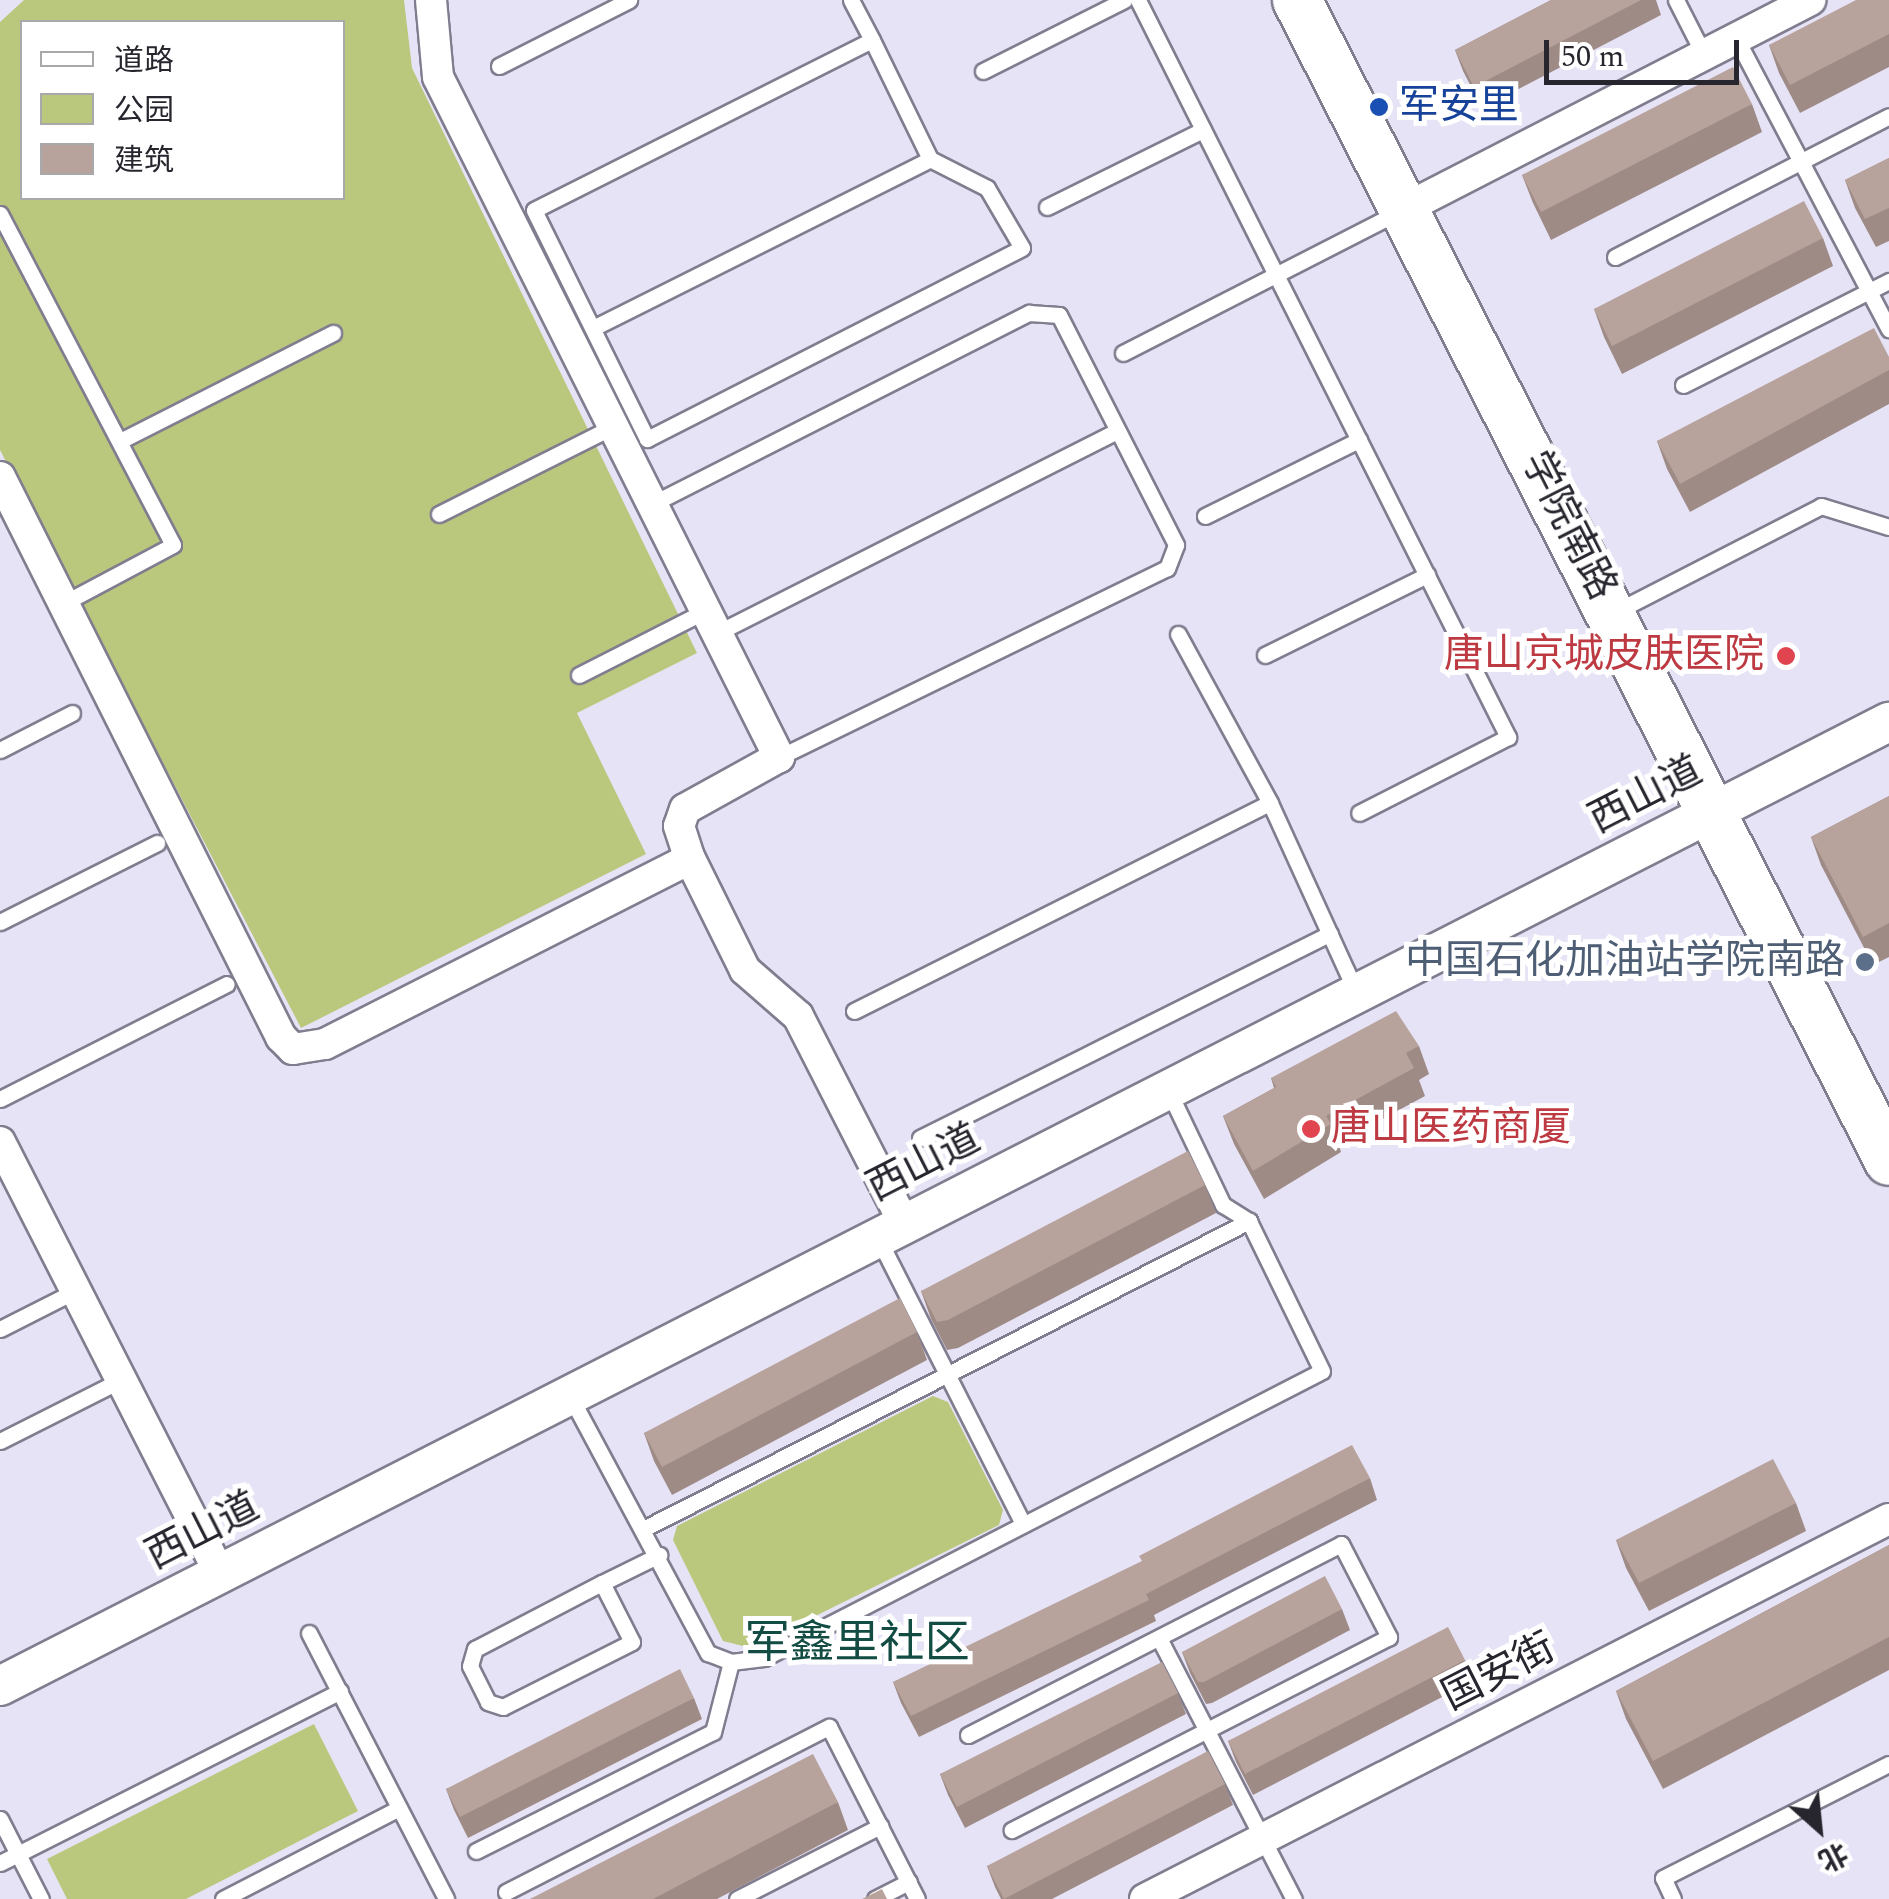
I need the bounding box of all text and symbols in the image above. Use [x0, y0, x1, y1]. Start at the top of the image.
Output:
legend [20, 20, 345, 200]
scale bar [1549, 20, 1744, 82]
text: 50 m [1561, 34, 1624, 80]
text: 道路 [114, 38, 174, 84]
place label: 军安里 [1399, 83, 1519, 131]
text: 公园 [114, 88, 174, 134]
marker: 军安里 [1368, 96, 1390, 118]
text: 建筑 [114, 138, 174, 184]
street label: 学院南路 [1510, 444, 1626, 608]
place label: 唐山京城皮肤医院 [1444, 632, 1764, 680]
marker: 唐山京城皮肤医院 [1773, 643, 1799, 669]
street label: 西山道 [1582, 747, 1710, 845]
place label: 中国石化加油站学院南路 [1405, 938, 1845, 986]
marker: 中国石化加油站学院南路 [1854, 951, 1876, 973]
place label: 唐山医药商厦 [1331, 1105, 1571, 1153]
street label: 西山道 [860, 1115, 988, 1213]
marker: 唐山医药商厦 [1300, 1118, 1322, 1140]
street label: 西山道 [139, 1483, 267, 1581]
district label: 军鑫里社区 [745, 1617, 969, 1671]
street label: 国安街 [1435, 1624, 1563, 1722]
north arrow [1769, 1779, 1869, 1879]
text: 北 [1811, 1831, 1855, 1882]

